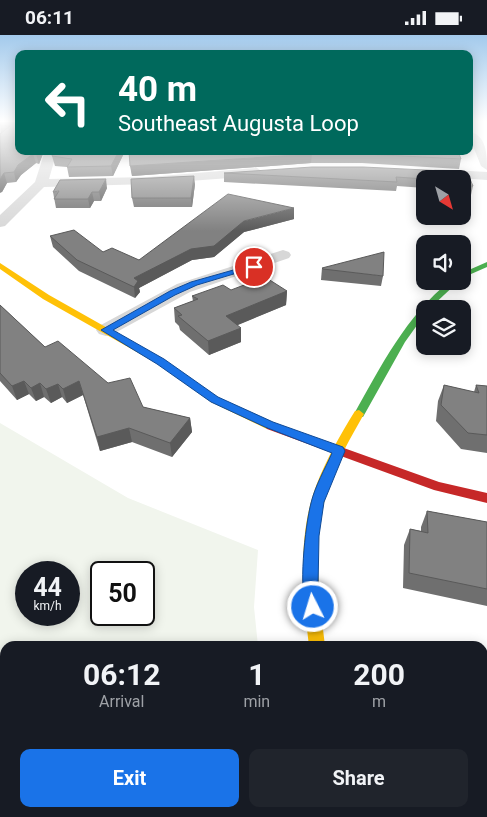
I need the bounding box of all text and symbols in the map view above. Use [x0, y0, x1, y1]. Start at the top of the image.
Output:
text: 06:11 [25, 6, 74, 29]
text: 40 m [118, 69, 197, 110]
icon: left [35, 70, 100, 135]
text: Southeast Augusta Loop [118, 111, 359, 136]
north arrow [416, 170, 471, 225]
map controls [416, 170, 471, 355]
button: sound [416, 235, 471, 290]
pin [233, 246, 275, 288]
icon: arrive [240, 253, 268, 281]
button: layers [416, 300, 471, 355]
speed limit sign: 50 [90, 561, 155, 626]
text: 44 [33, 573, 62, 602]
position arrow [286, 580, 338, 632]
text: km/h [33, 599, 62, 613]
text: 06:12 [83, 657, 160, 692]
text: 1 [248, 657, 265, 692]
text: 200 [353, 657, 405, 692]
text: Arrival [99, 692, 144, 711]
text: min [243, 692, 270, 711]
text: m [372, 692, 386, 711]
button: Exit [20, 749, 239, 807]
button: Share [249, 749, 468, 807]

